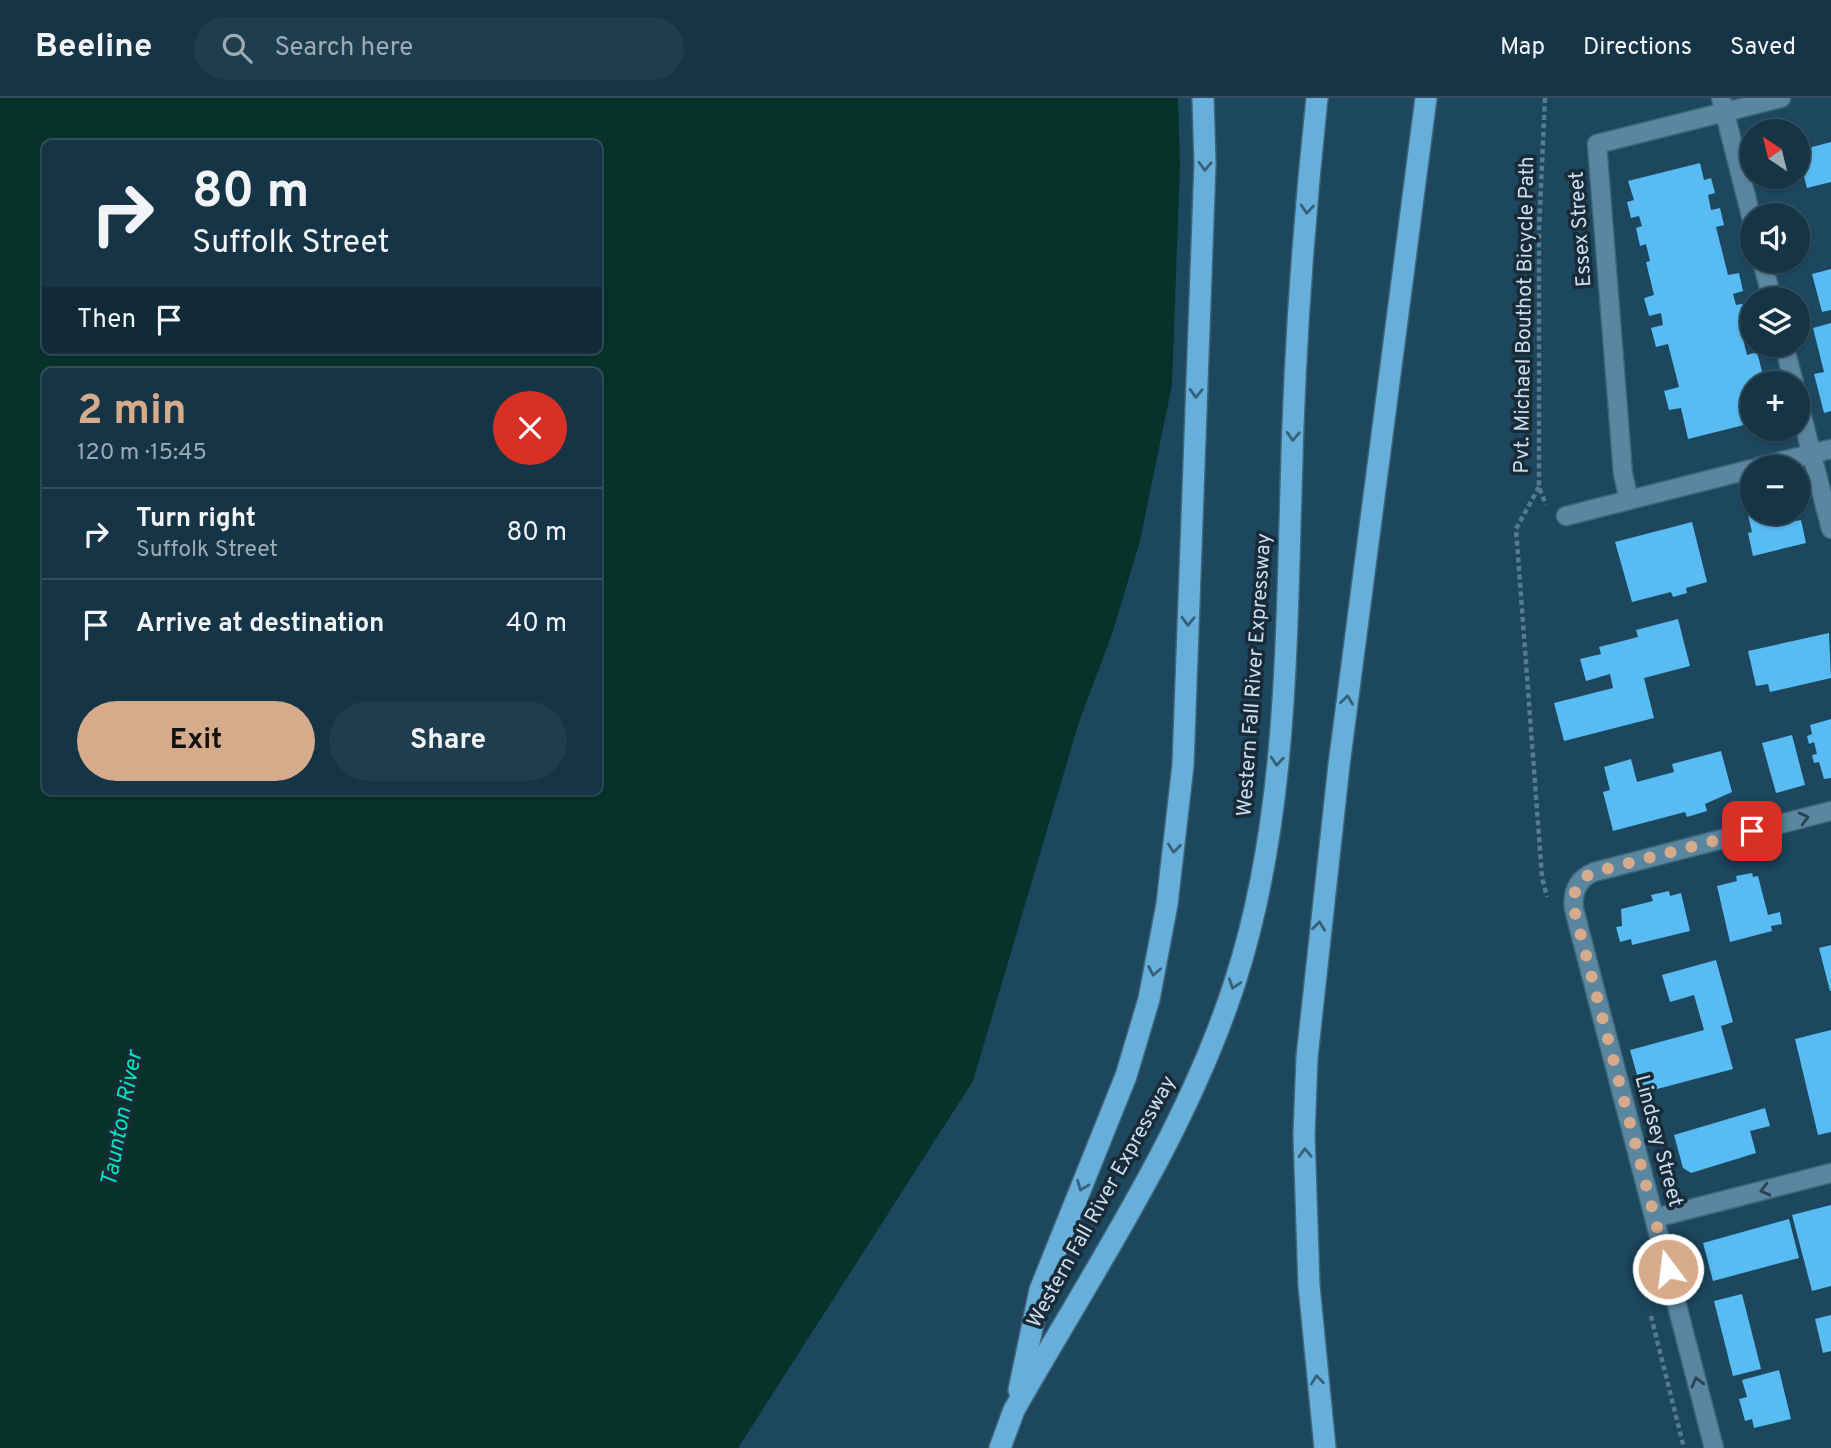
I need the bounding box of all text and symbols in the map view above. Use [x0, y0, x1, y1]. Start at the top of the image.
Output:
search box [194, 17, 684, 80]
text: Beeline [35, 27, 152, 69]
icon: search [218, 29, 256, 67]
text: Search here [274, 32, 413, 65]
text: Map [1500, 33, 1545, 63]
text: Directions [1583, 33, 1692, 63]
text: Saved [1730, 33, 1796, 63]
north arrow [1740, 119, 1810, 189]
map controls [1740, 119, 1810, 525]
street label: Pvt. Michael Bouthot Bicycle Path [1509, 156, 1541, 474]
one-way arrow [1197, 161, 1212, 172]
text: 80 m [192, 163, 309, 225]
icon: right [77, 168, 168, 259]
street label: Essex Street [1563, 170, 1599, 288]
button: sound [1740, 203, 1810, 273]
one-way arrow [1300, 204, 1315, 215]
text: Suffolk Street [192, 224, 390, 264]
button: layers [1740, 287, 1810, 357]
icon: arrive [150, 301, 188, 339]
text: Then [77, 304, 136, 337]
button: + [1740, 371, 1810, 441]
text: 2 min [77, 386, 187, 439]
one-way arrow [1189, 388, 1204, 399]
button: close [493, 391, 567, 465]
one-way arrow [1286, 431, 1301, 442]
text: 120 m · 15:45 [77, 439, 207, 468]
button: − [1740, 455, 1810, 525]
text: Turn right [136, 503, 256, 536]
icon: right [77, 515, 115, 553]
text: 80 m [507, 517, 567, 550]
street label: Western Fall River Expressway [1232, 532, 1278, 818]
text: Suffolk Street [136, 536, 278, 565]
icon: arrive [77, 606, 115, 644]
text: Arrive at destination [136, 608, 384, 641]
text: 40 m [506, 608, 567, 641]
one-way arrow [1180, 616, 1196, 627]
one-way arrow [1339, 695, 1354, 706]
button: Exit [77, 701, 315, 781]
button: Share [329, 701, 567, 781]
one-way arrow [1270, 756, 1285, 767]
pin [1722, 801, 1782, 861]
icon: arrive [1733, 812, 1771, 850]
one-way arrow [1798, 812, 1810, 826]
one-way arrow [1167, 842, 1182, 854]
one-way arrow [1312, 920, 1327, 932]
one-way arrow [1147, 965, 1162, 977]
one-way arrow [1227, 978, 1242, 990]
water label: Taunton River [96, 1046, 151, 1190]
street label: Western Fall River Expressway [1021, 1071, 1183, 1333]
street label: Lindsey Street [1627, 1072, 1689, 1210]
one-way arrow [1297, 1147, 1312, 1158]
one-way arrow [1076, 1179, 1090, 1192]
one-way arrow [1759, 1182, 1771, 1196]
position arrow [1631, 1232, 1705, 1306]
one-way arrow [1310, 1374, 1325, 1386]
one-way arrow [1691, 1376, 1705, 1388]

